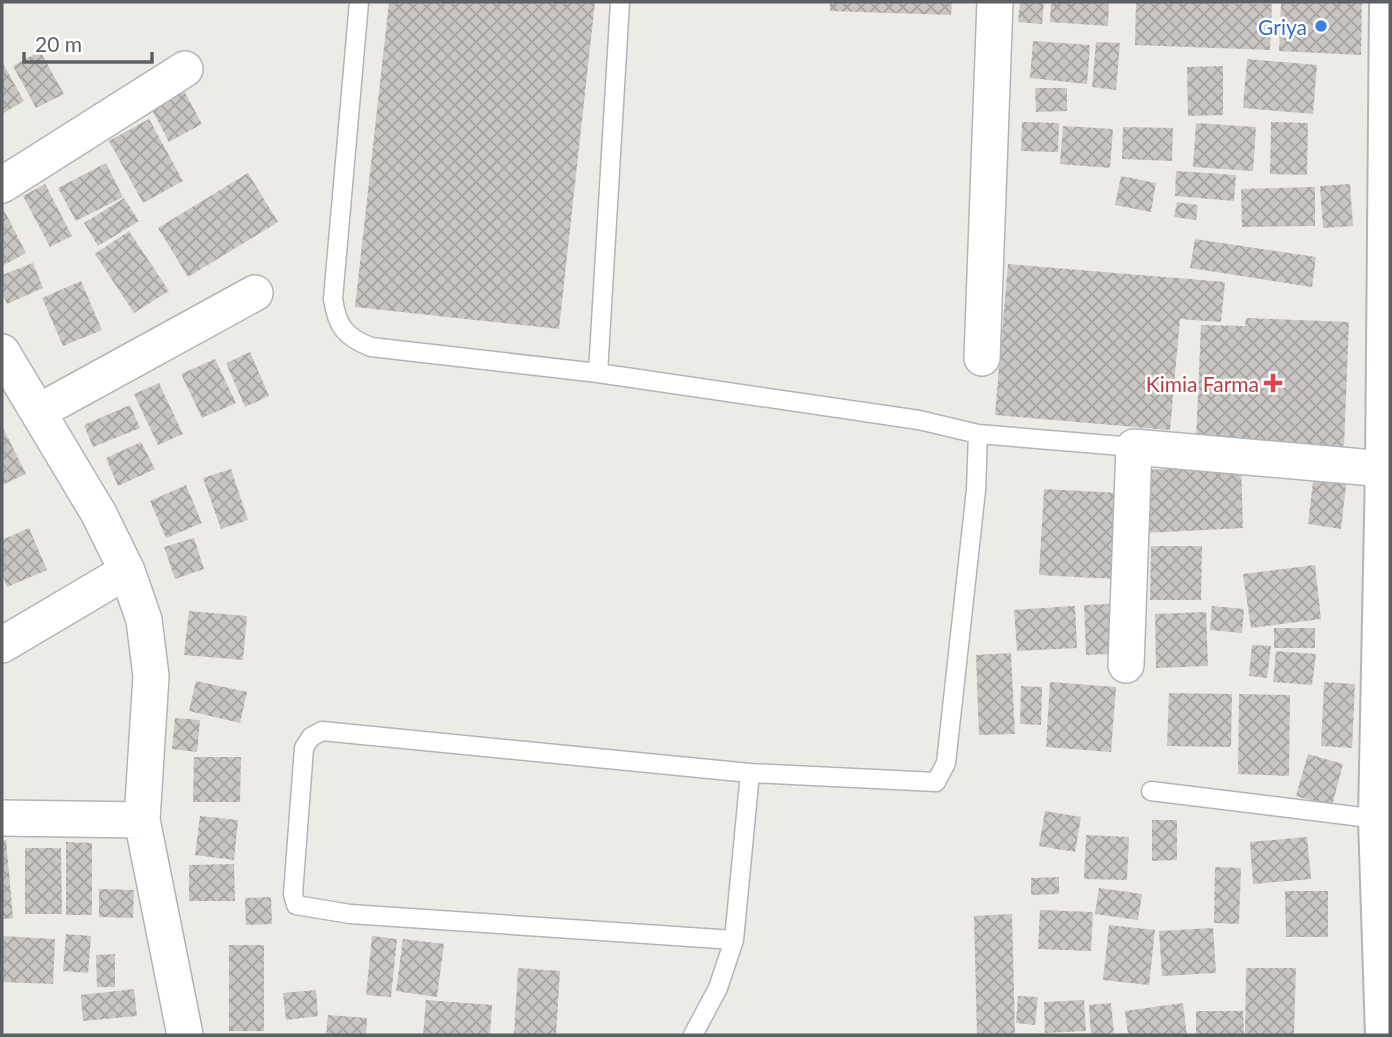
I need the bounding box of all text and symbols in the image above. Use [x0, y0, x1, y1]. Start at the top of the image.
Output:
place label: Griya [1258, 14, 1307, 39]
marker: Griya [1313, 18, 1329, 34]
scale bar [24, 21, 152, 65]
text: 20 m [35, 31, 82, 56]
place label: Kimia Farma [1146, 371, 1259, 396]
marker: Kimia Farma [1265, 375, 1281, 391]

